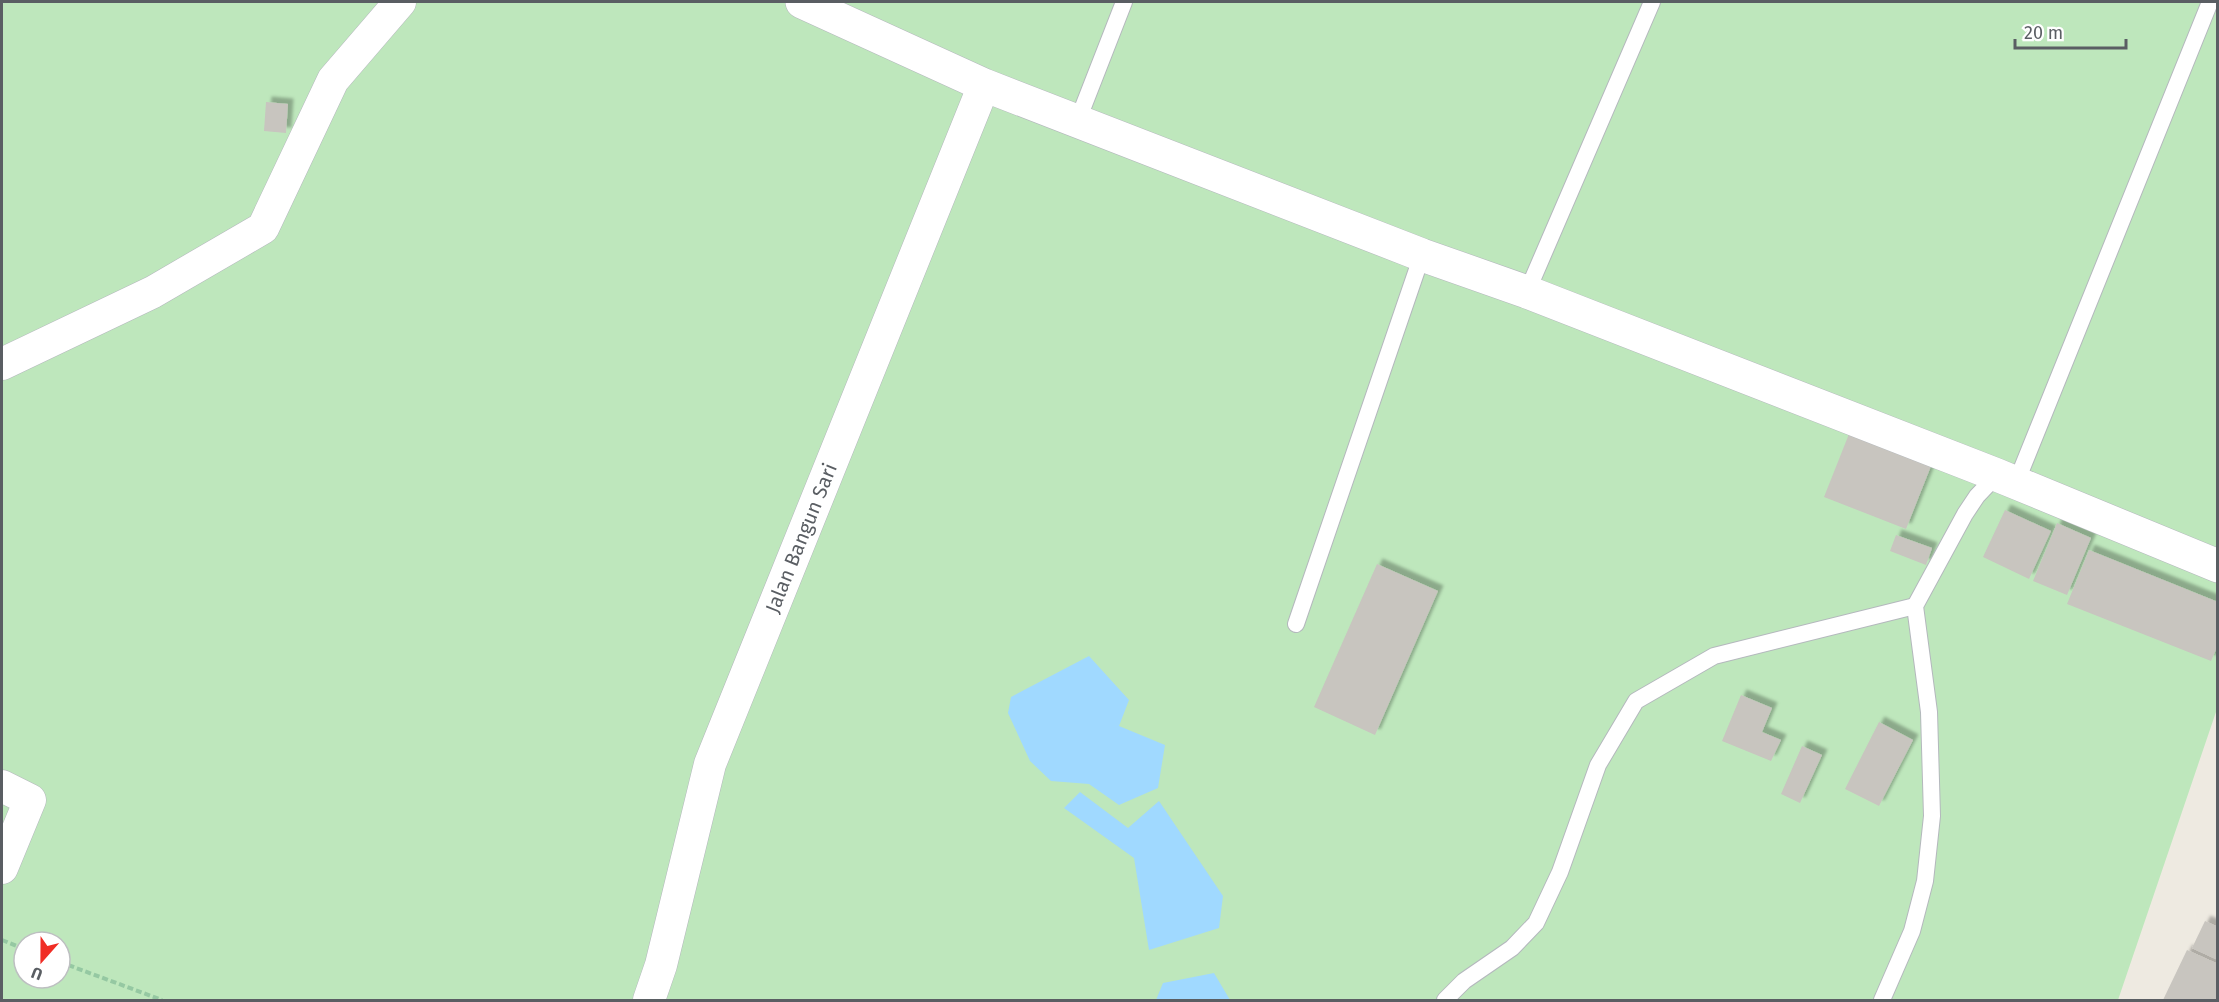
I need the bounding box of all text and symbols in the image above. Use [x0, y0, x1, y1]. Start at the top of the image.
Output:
scale bar [2015, 12, 2126, 50]
text: 20 m [2024, 22, 2063, 44]
street label: Jalan Bangun Sari [760, 460, 842, 616]
north arrow [12, 930, 72, 990]
text: U [29, 963, 45, 984]

